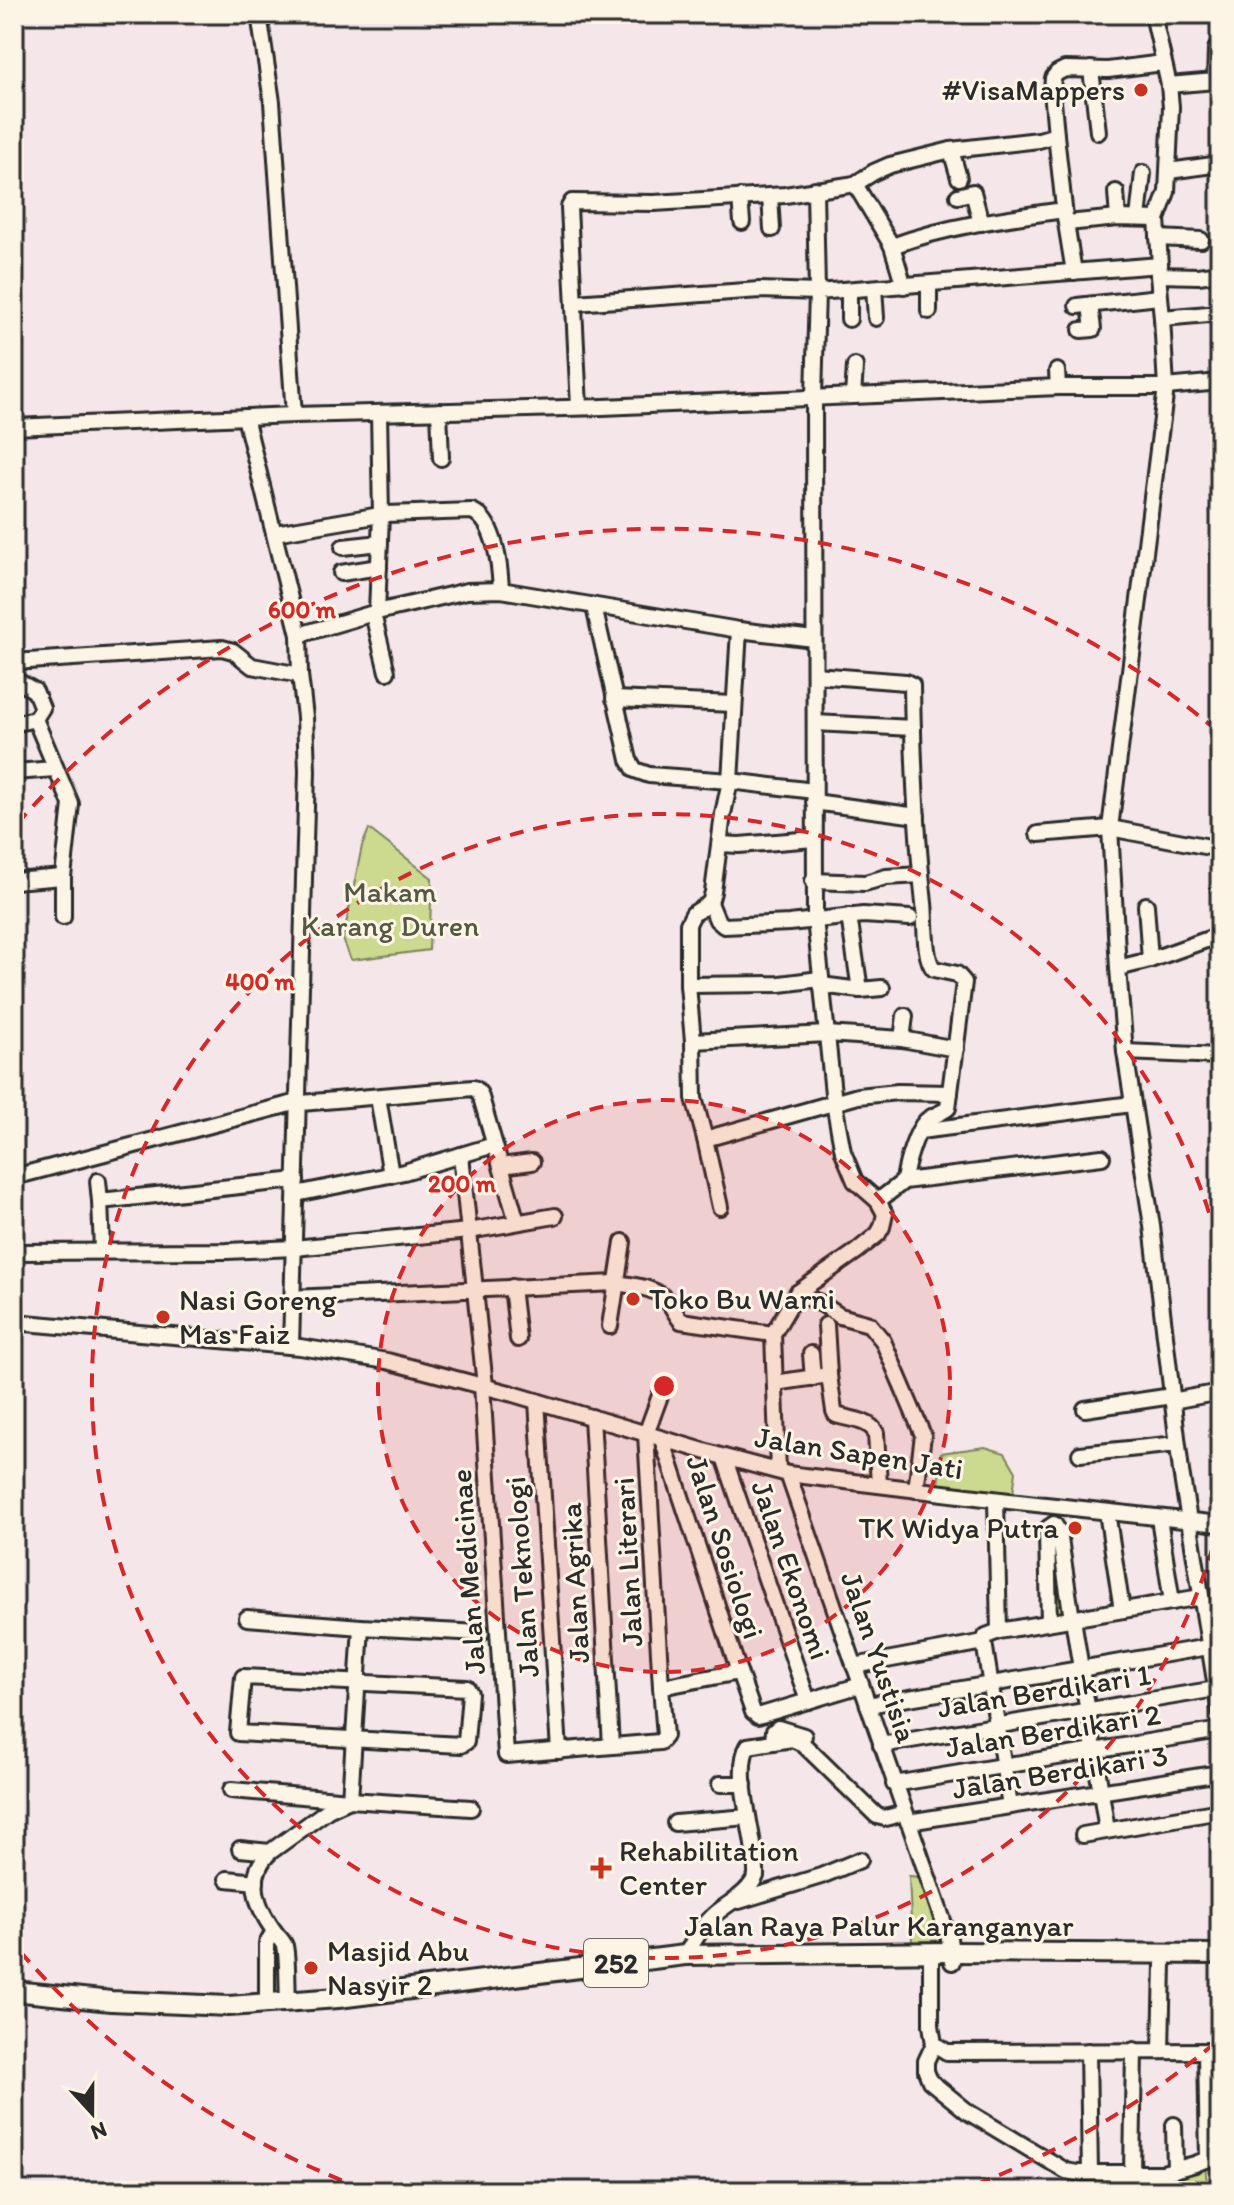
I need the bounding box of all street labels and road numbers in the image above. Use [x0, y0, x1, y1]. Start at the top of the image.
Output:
street label: Jalan Sapen Jati [752, 1418, 966, 1487]
street label: Jalan Sosiologi [678, 1450, 773, 1643]
street label: Jalan Medicinae [442, 1468, 493, 1676]
street label: Jalan Teknologi [496, 1475, 547, 1679]
street label: Jalan Ekonomi [744, 1475, 839, 1664]
street label: Jalan Literari [605, 1476, 650, 1648]
street label: Jalan Agrika [552, 1501, 597, 1664]
street label: Jalan Yustisia [833, 1566, 926, 1748]
street label: Jalan Berdikari 1 [935, 1655, 1153, 1726]
street label: Jalan Berdikari 2 [943, 1695, 1163, 1766]
street label: Jalan Berdikari 3 [949, 1736, 1170, 1807]
street label: Jalan Raya Palur Karanganyar [684, 1907, 1074, 1944]
road number: 252 [584, 1939, 648, 1987]

